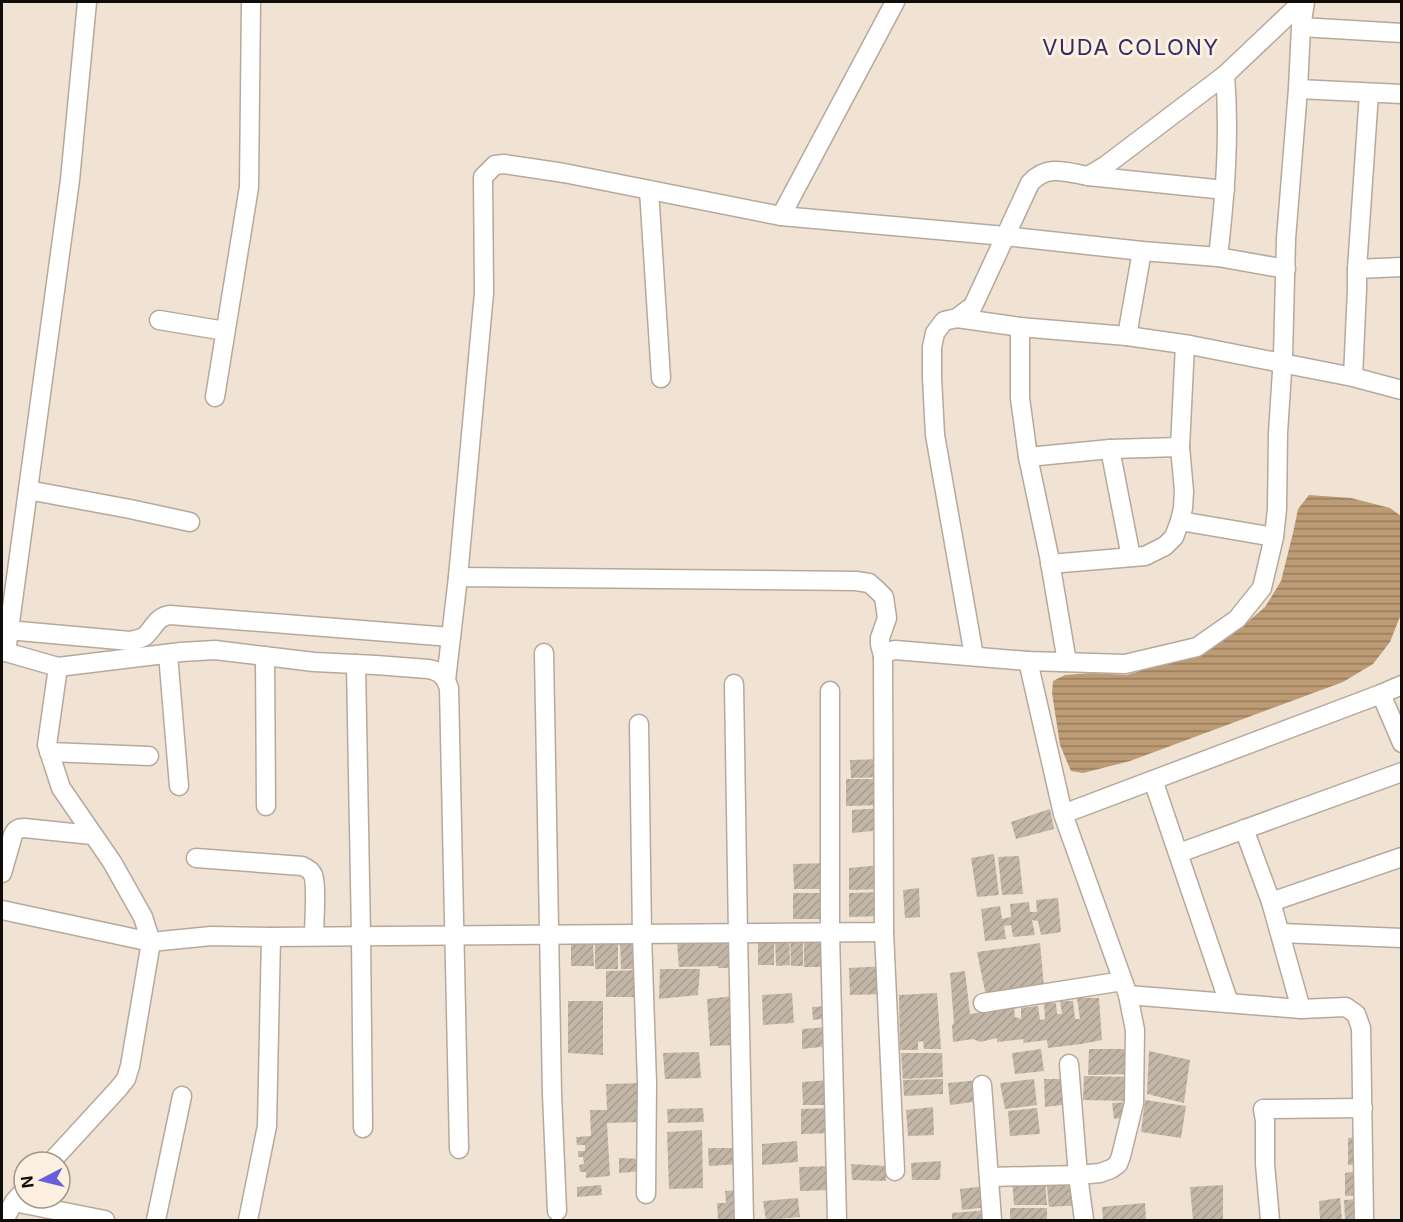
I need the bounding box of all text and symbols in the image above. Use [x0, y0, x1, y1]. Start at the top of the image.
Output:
district label: VUDA COLONY [1042, 34, 1220, 60]
north arrow [12, 1150, 72, 1210]
text: N [16, 1175, 38, 1189]

